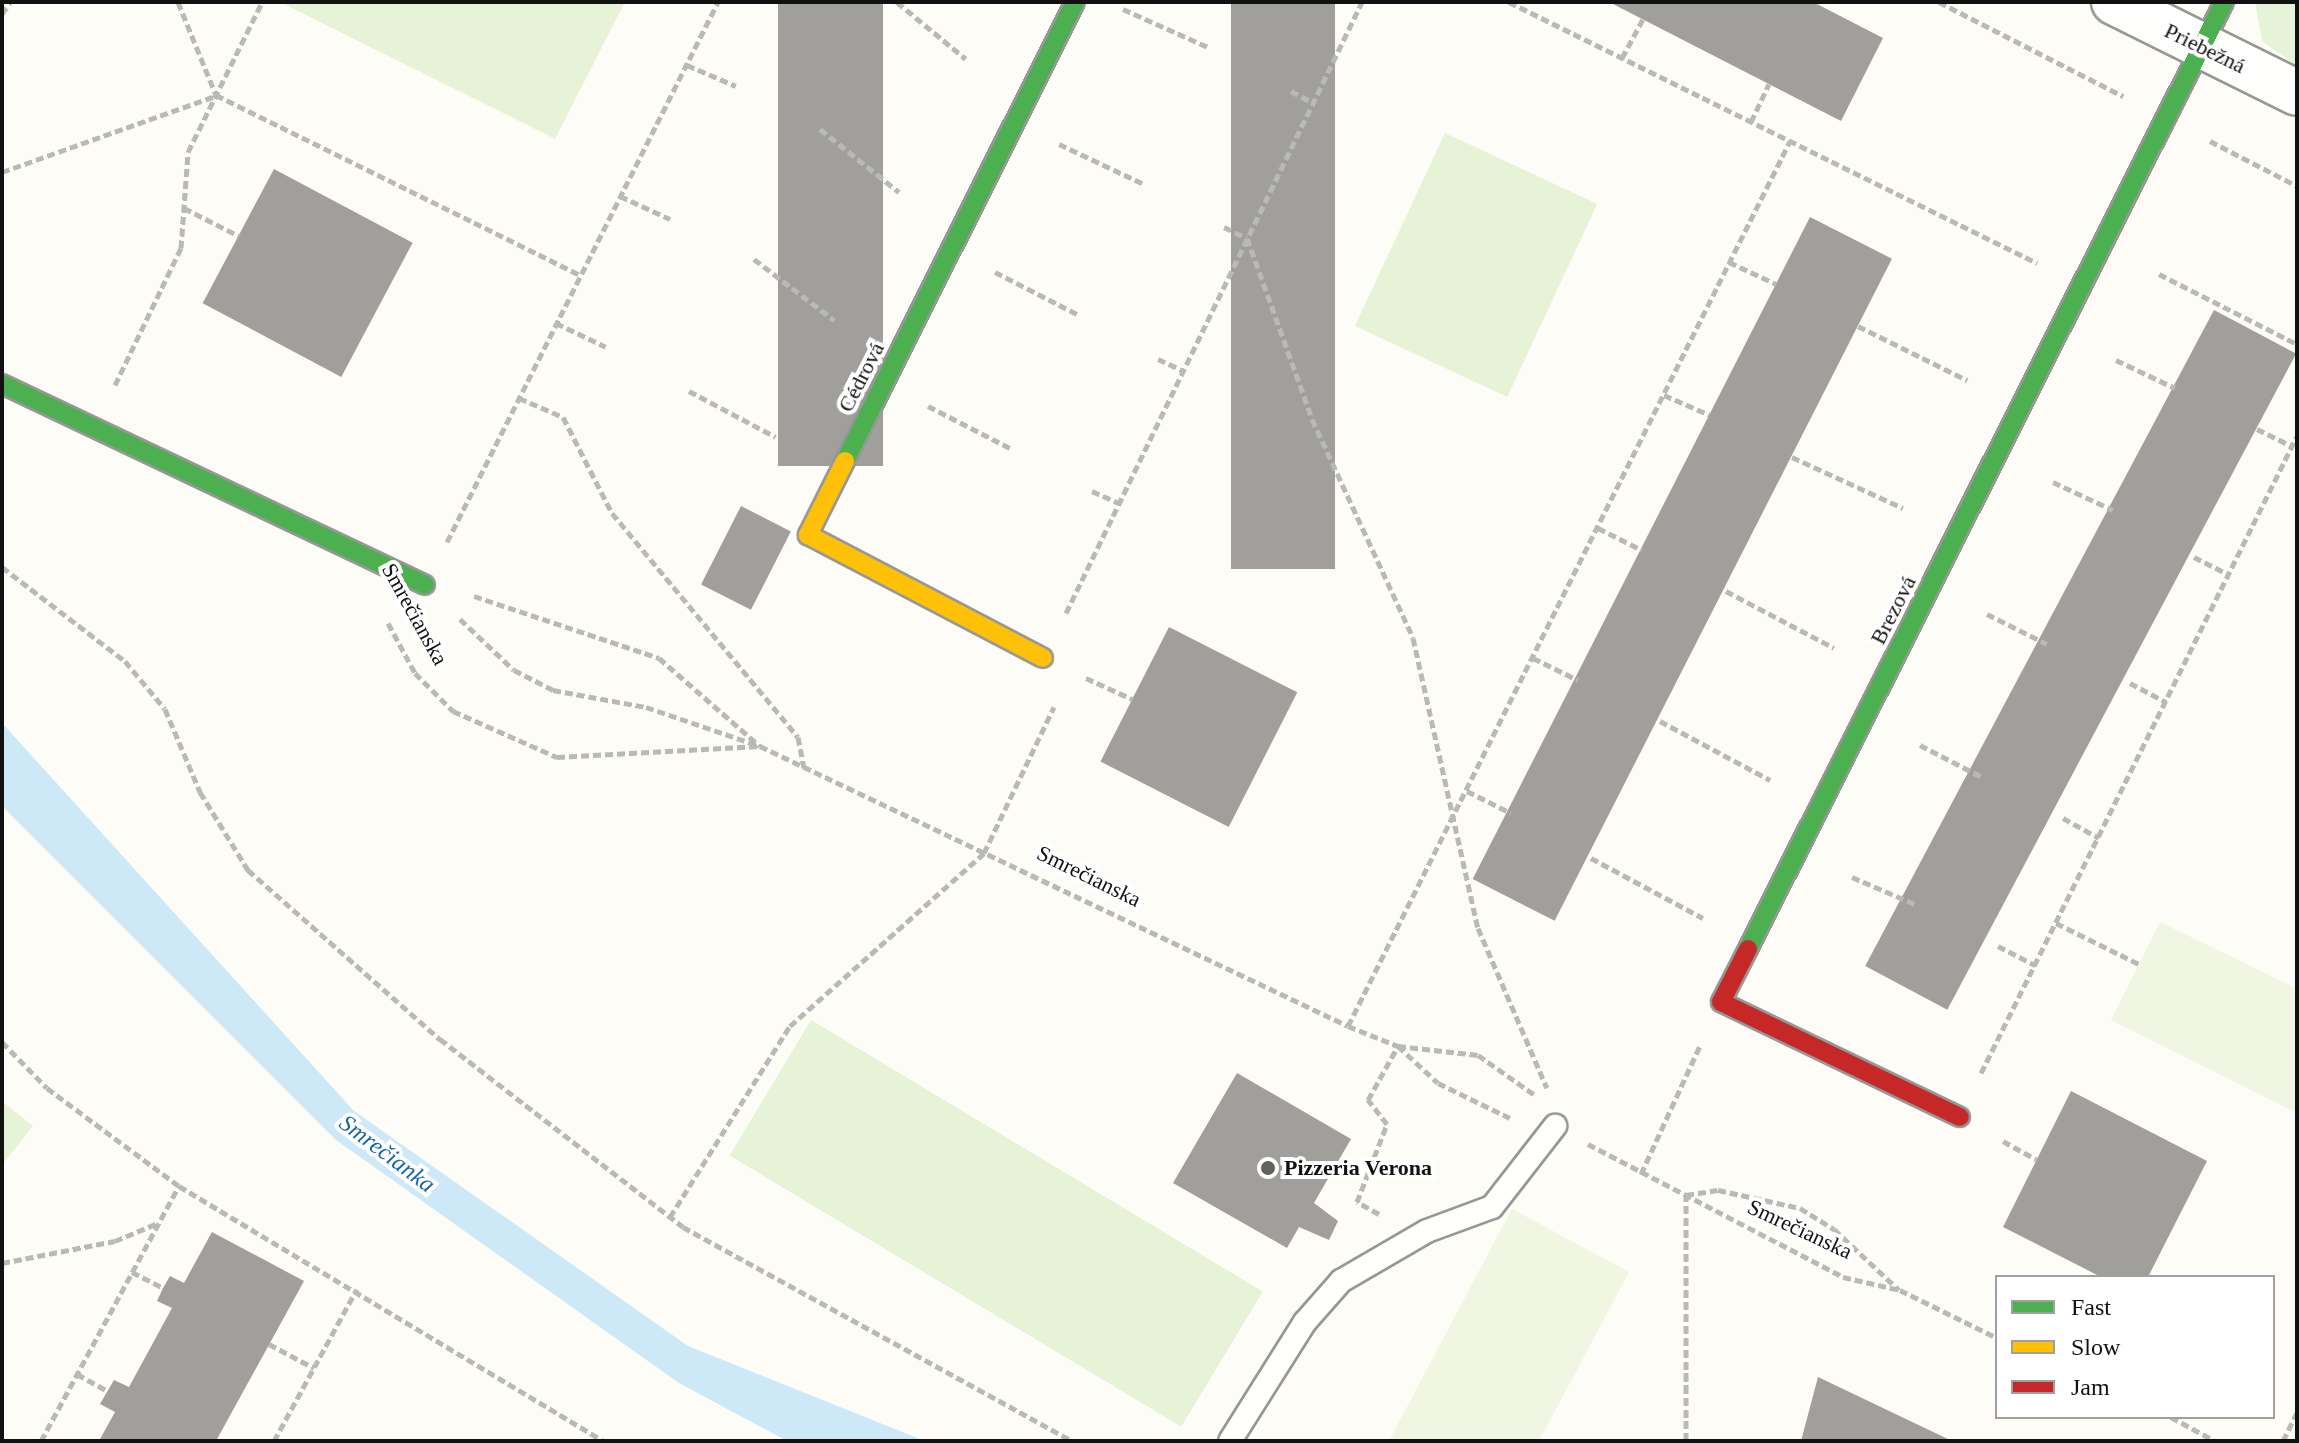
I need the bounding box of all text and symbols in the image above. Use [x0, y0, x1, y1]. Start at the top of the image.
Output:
street label: Priebežná [2160, 17, 2250, 79]
street label: Cédrová [832, 338, 890, 416]
street label: Smrečianska [376, 558, 454, 670]
street label: Brezová [1865, 571, 1921, 649]
street label: Smrečianska [1033, 839, 1145, 913]
water label: Smrečianka [333, 1109, 441, 1199]
place label: Pizzeria Verona [1284, 1155, 1432, 1181]
marker: Pizzeria Verona [1259, 1159, 1277, 1177]
street label: Smrečianska [1743, 1193, 1857, 1265]
legend [1995, 1275, 2275, 1419]
text: Fast [2071, 1294, 2111, 1320]
text: Slow [2071, 1334, 2120, 1360]
text: Jam [2071, 1374, 2110, 1400]

